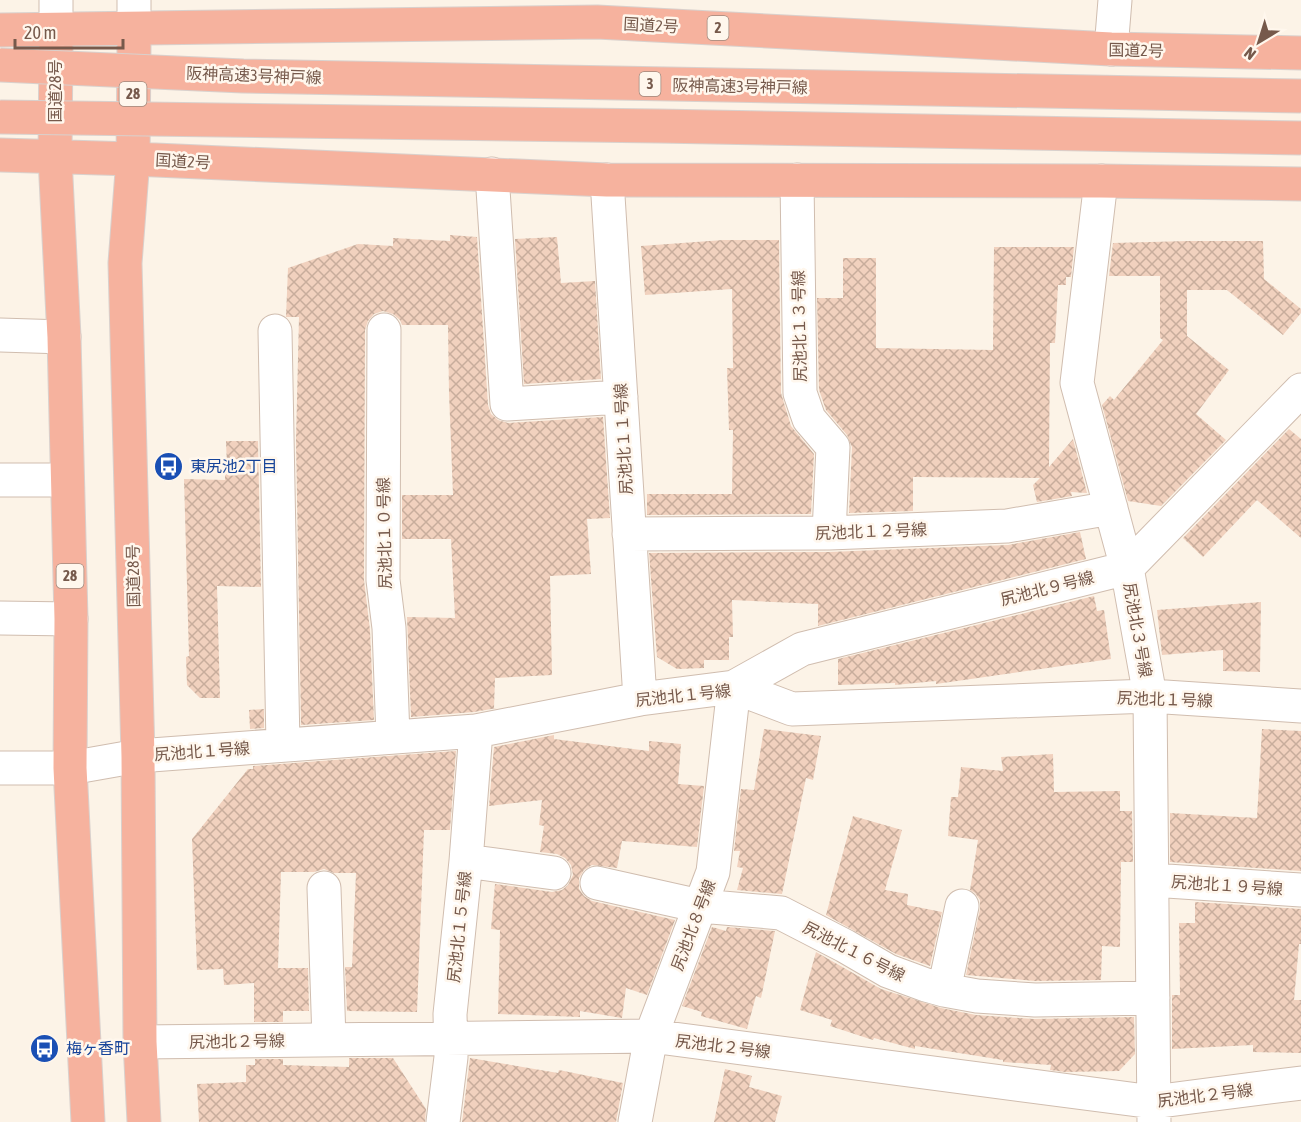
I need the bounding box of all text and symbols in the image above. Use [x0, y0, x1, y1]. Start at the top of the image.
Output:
scale bar [15, 12, 123, 50]
north arrow [1229, 12, 1289, 72]
street label: 国道2号 [623, 15, 679, 35]
road number: 2 [708, 16, 728, 40]
text: 20 m [24, 22, 56, 43]
street label: 国道2号 [1108, 41, 1164, 59]
text: N [1240, 44, 1259, 64]
street label: 国道28号 [46, 59, 64, 123]
street label: 阪神高速3号神戸線 [186, 64, 322, 86]
road number: 3 [640, 72, 660, 96]
street label: 阪神高速3号神戸線 [672, 76, 808, 96]
road number: 28 [120, 82, 146, 106]
street label: 国道2号 [155, 151, 211, 171]
street label: 尻池北１３号線 [789, 270, 809, 382]
street label: 尻池北１１号線 [611, 383, 635, 495]
bus stop icon: 東尻池2丁目 [153, 450, 185, 482]
place label: 東尻池2丁目 [190, 457, 278, 475]
street label: 尻池北１０号線 [374, 477, 394, 589]
street label: 尻池北１２号線 [815, 520, 927, 542]
street label: 国道28号 [123, 544, 143, 608]
road number: 28 [56, 564, 84, 588]
street label: 尻池北９号線 [998, 568, 1096, 608]
street label: 尻池北３号線 [1121, 581, 1155, 679]
street label: 尻池北１号線 [634, 681, 732, 709]
street label: 尻池北１号線 [1117, 688, 1213, 710]
street label: 尻池北１号線 [153, 739, 251, 763]
street label: 尻池北１５号線 [444, 870, 474, 984]
street label: 尻池北１９号線 [1171, 872, 1283, 898]
street label: 尻池北８号線 [667, 877, 719, 973]
street label: 尻池北１６号線 [800, 918, 908, 984]
street label: 尻池北２号線 [189, 1031, 285, 1051]
street label: 尻池北２号線 [674, 1031, 772, 1061]
bus stop icon: 梅ヶ香町 [29, 1032, 61, 1064]
place label: 梅ヶ香町 [66, 1039, 130, 1057]
street label: 尻池北２号線 [1156, 1080, 1254, 1110]

